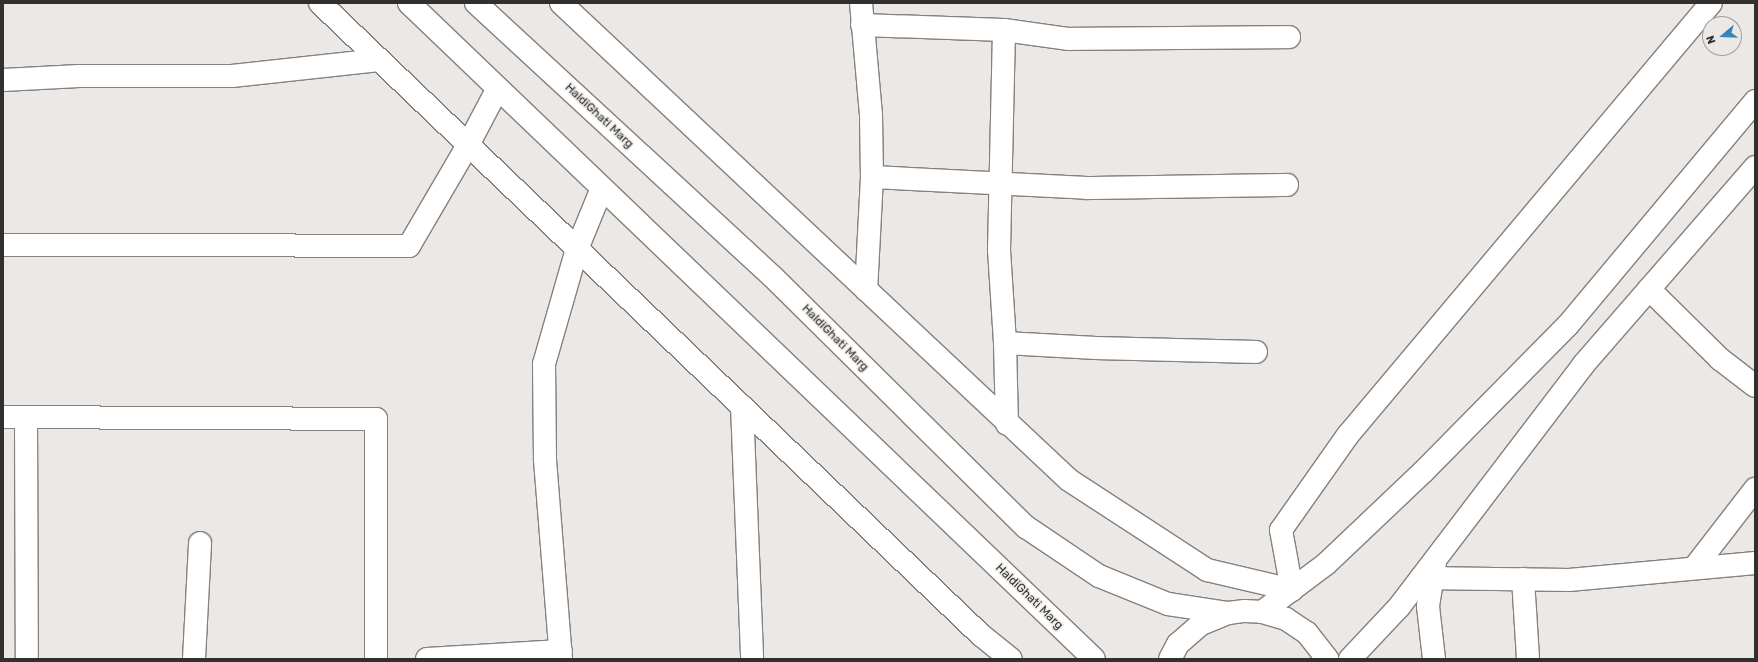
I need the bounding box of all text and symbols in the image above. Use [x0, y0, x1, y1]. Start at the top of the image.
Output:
north arrow [1702, 16, 1742, 56]
text: N [1704, 34, 1719, 46]
street label: HaldiGhati Marg [562, 81, 636, 151]
street label: HaldiGhati Marg [799, 302, 871, 374]
street label: HaldiGhati Marg [992, 561, 1066, 633]

